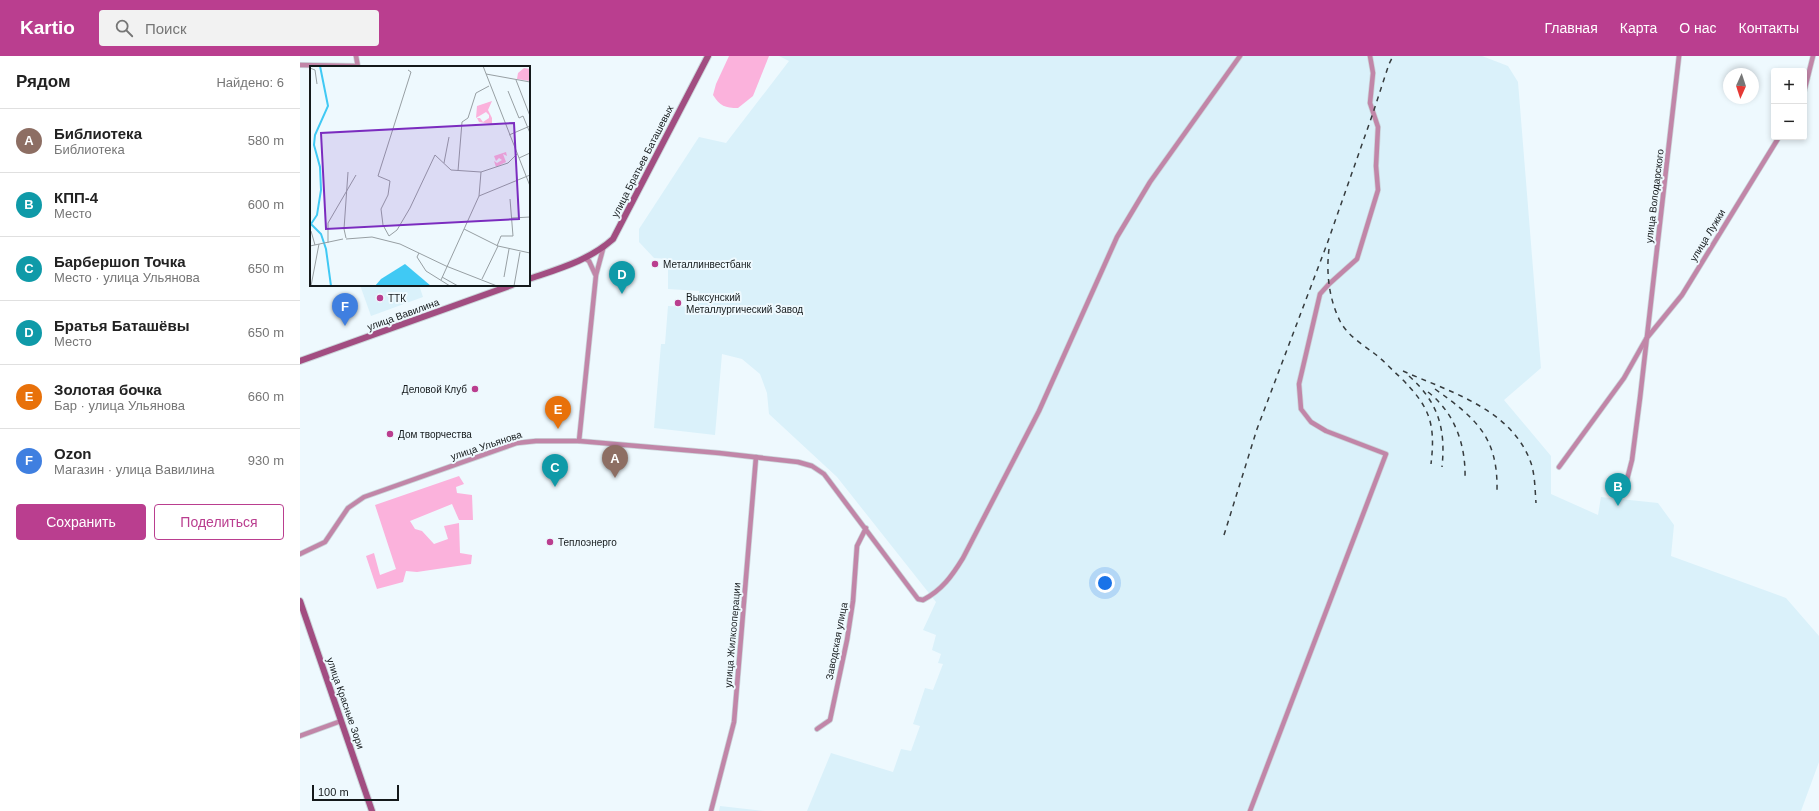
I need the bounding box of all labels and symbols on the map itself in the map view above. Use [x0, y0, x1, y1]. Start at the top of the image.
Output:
inset map [310, 66, 530, 286]
north arrow [1723, 68, 1759, 104]
street label: улица Братьев Баташевых [609, 103, 676, 219]
street label: улица Володарского [1643, 148, 1666, 244]
street label: улица Лужки [1688, 207, 1727, 263]
marker: Металлинвестбанк [650, 259, 660, 269]
place label: Металлинвестбанк [663, 259, 751, 270]
pin: D [609, 261, 635, 294]
place label: Выксунский Металлургический Завод [686, 292, 803, 315]
pin: F [332, 293, 358, 326]
marker: ТТК [375, 293, 385, 303]
place label: ТТК [388, 293, 406, 304]
street label: улица Вавилина [366, 296, 441, 333]
marker: Выксунский Металлургический Завод [673, 298, 683, 308]
place label: Деловой Клуб [402, 384, 467, 395]
marker: Деловой Клуб [470, 384, 480, 394]
pin: E [545, 396, 571, 429]
marker: Дом творчества [385, 429, 395, 439]
place label: Дом творчества [398, 429, 472, 440]
street label: улица Ульянова [449, 429, 524, 462]
pin: A [602, 445, 628, 478]
pin: C [542, 454, 568, 487]
pin: B [1605, 473, 1631, 506]
marker: Теплоэнерго [545, 537, 555, 547]
place label: Теплоэнерго [558, 537, 617, 548]
your location [1095, 573, 1115, 593]
street label: улица Жилкооперации [722, 582, 743, 688]
street label: Заводская улица [824, 601, 849, 681]
street label: улица Красные Зори [325, 656, 366, 750]
scale bar [312, 783, 399, 802]

